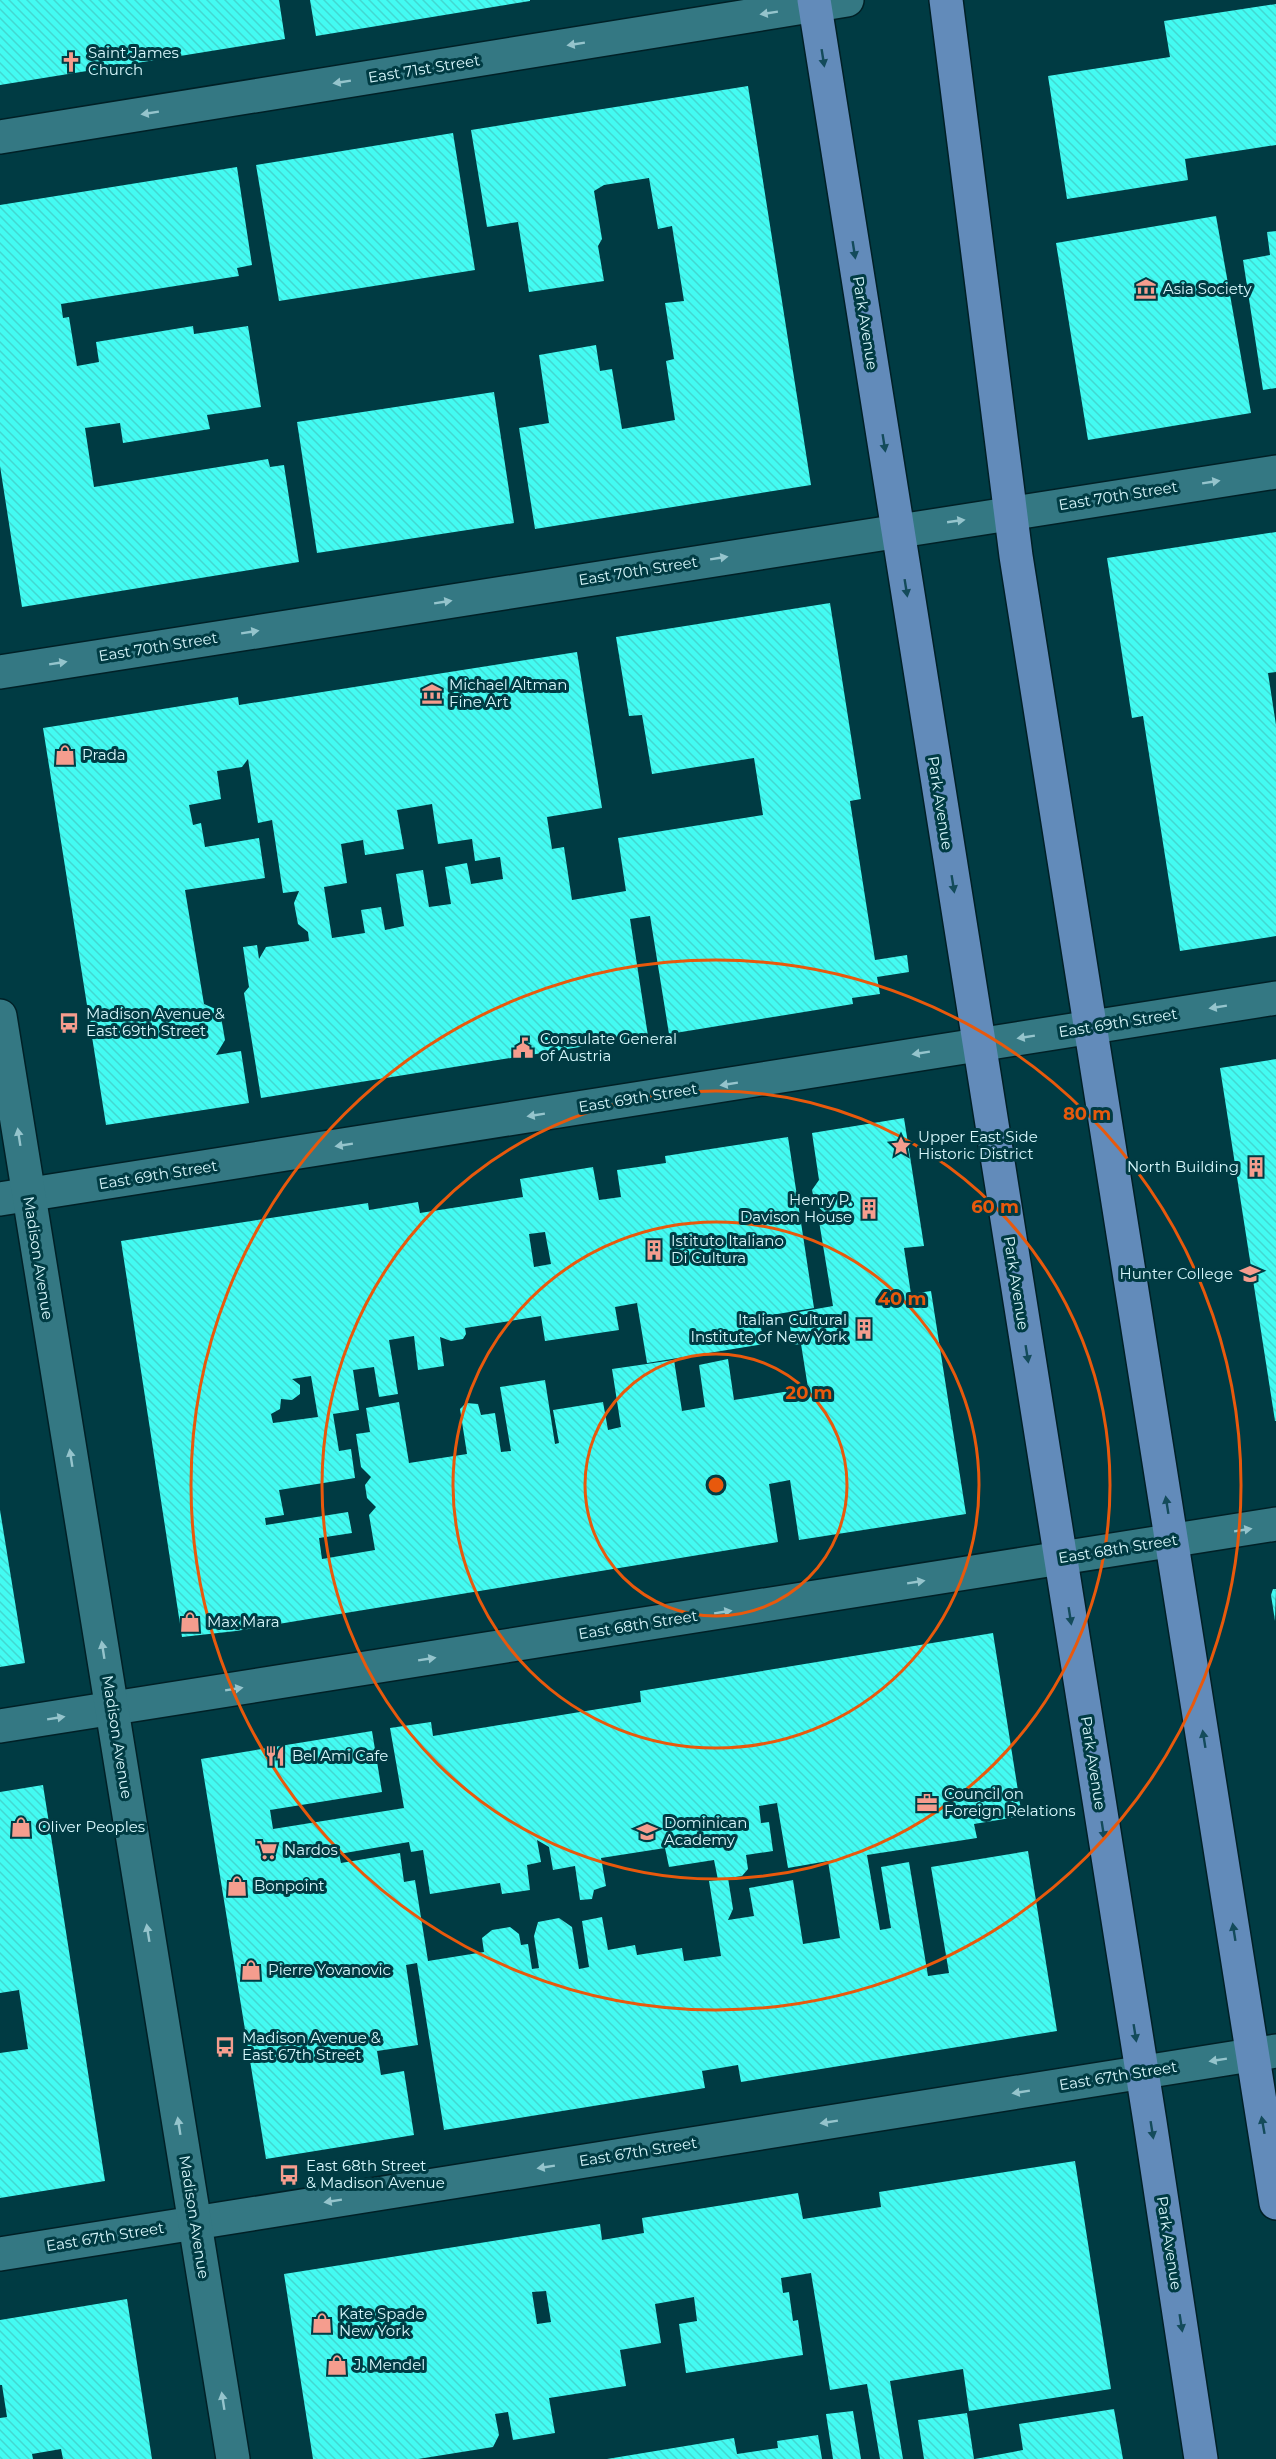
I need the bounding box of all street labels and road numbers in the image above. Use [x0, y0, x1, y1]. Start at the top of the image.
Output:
street label: East 71st Street [367, 50, 481, 87]
street label: Park Avenue [849, 275, 882, 371]
street label: East 70th Street [1057, 477, 1179, 514]
street label: East 70th Street [577, 552, 699, 589]
street label: East 70th Street [97, 628, 219, 665]
street label: Park Avenue [924, 755, 957, 851]
street label: East 69th Street [1057, 1004, 1179, 1041]
street label: East 69th Street [577, 1079, 699, 1116]
street label: East 69th Street [97, 1156, 219, 1193]
street label: Madison Avenue [19, 1195, 58, 1321]
street label: Park Avenue [1000, 1235, 1033, 1331]
street label: East 68th Street [1057, 1530, 1179, 1567]
street label: East 68th Street [577, 1606, 699, 1643]
street label: Madison Avenue [98, 1674, 137, 1800]
street label: Park Avenue [1077, 1715, 1110, 1811]
street label: East 67th Street [1058, 2057, 1178, 2094]
street label: East 67th Street [578, 2133, 698, 2170]
street label: Madison Avenue [175, 2154, 214, 2280]
street label: Park Avenue [1153, 2195, 1186, 2291]
street label: East 67th Street [45, 2218, 165, 2255]

